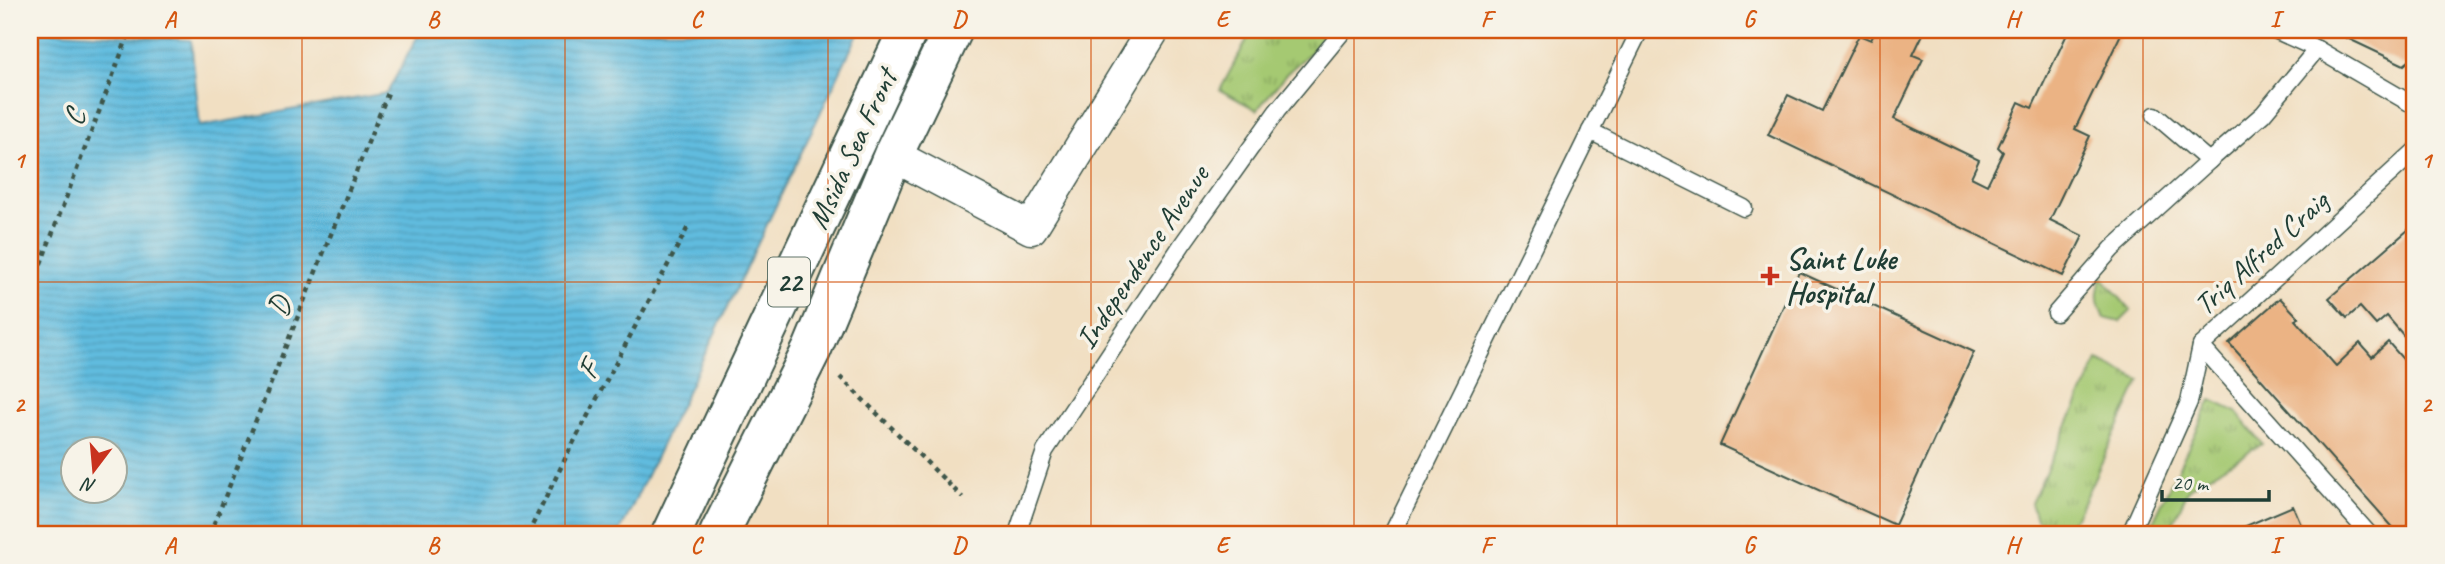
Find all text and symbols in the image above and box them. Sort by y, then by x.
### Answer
text: A [164,5,178,34]
text: B [427,5,441,34]
text: C [691,5,705,34]
text: D [952,5,968,34]
text: E [1216,5,1232,34]
text: F [1481,5,1497,34]
text: G [1743,5,1758,34]
text: H [2005,5,2023,34]
text: I [2270,5,2285,34]
street label: Msida Sea Front [799,60,907,235]
street label: C [54,101,95,130]
text: 1 [14,146,27,175]
text: 1 [2421,146,2434,175]
street label: Independence Avenue [1067,156,1219,356]
street label: Triq Alfred Craig [2186,181,2338,323]
place label: Saint Luke Hospital [1786,240,1899,312]
road number: 22 [768,258,810,306]
marker: Saint Luke Hospital [1760,266,1780,286]
street label: D [258,288,301,321]
street label: F [568,349,611,385]
text: 2 [14,390,27,419]
text: 2 [2421,390,2434,419]
north arrow [60,434,130,504]
scale bar [2162,459,2268,503]
text: 20 m [2172,470,2210,496]
text: N [78,471,99,499]
text: A [164,531,178,560]
text: B [427,531,441,560]
text: C [691,531,705,560]
text: D [952,531,968,560]
text: E [1216,531,1232,560]
text: F [1481,531,1497,560]
text: G [1743,531,1758,560]
text: H [2005,531,2023,560]
text: I [2270,531,2285,560]

